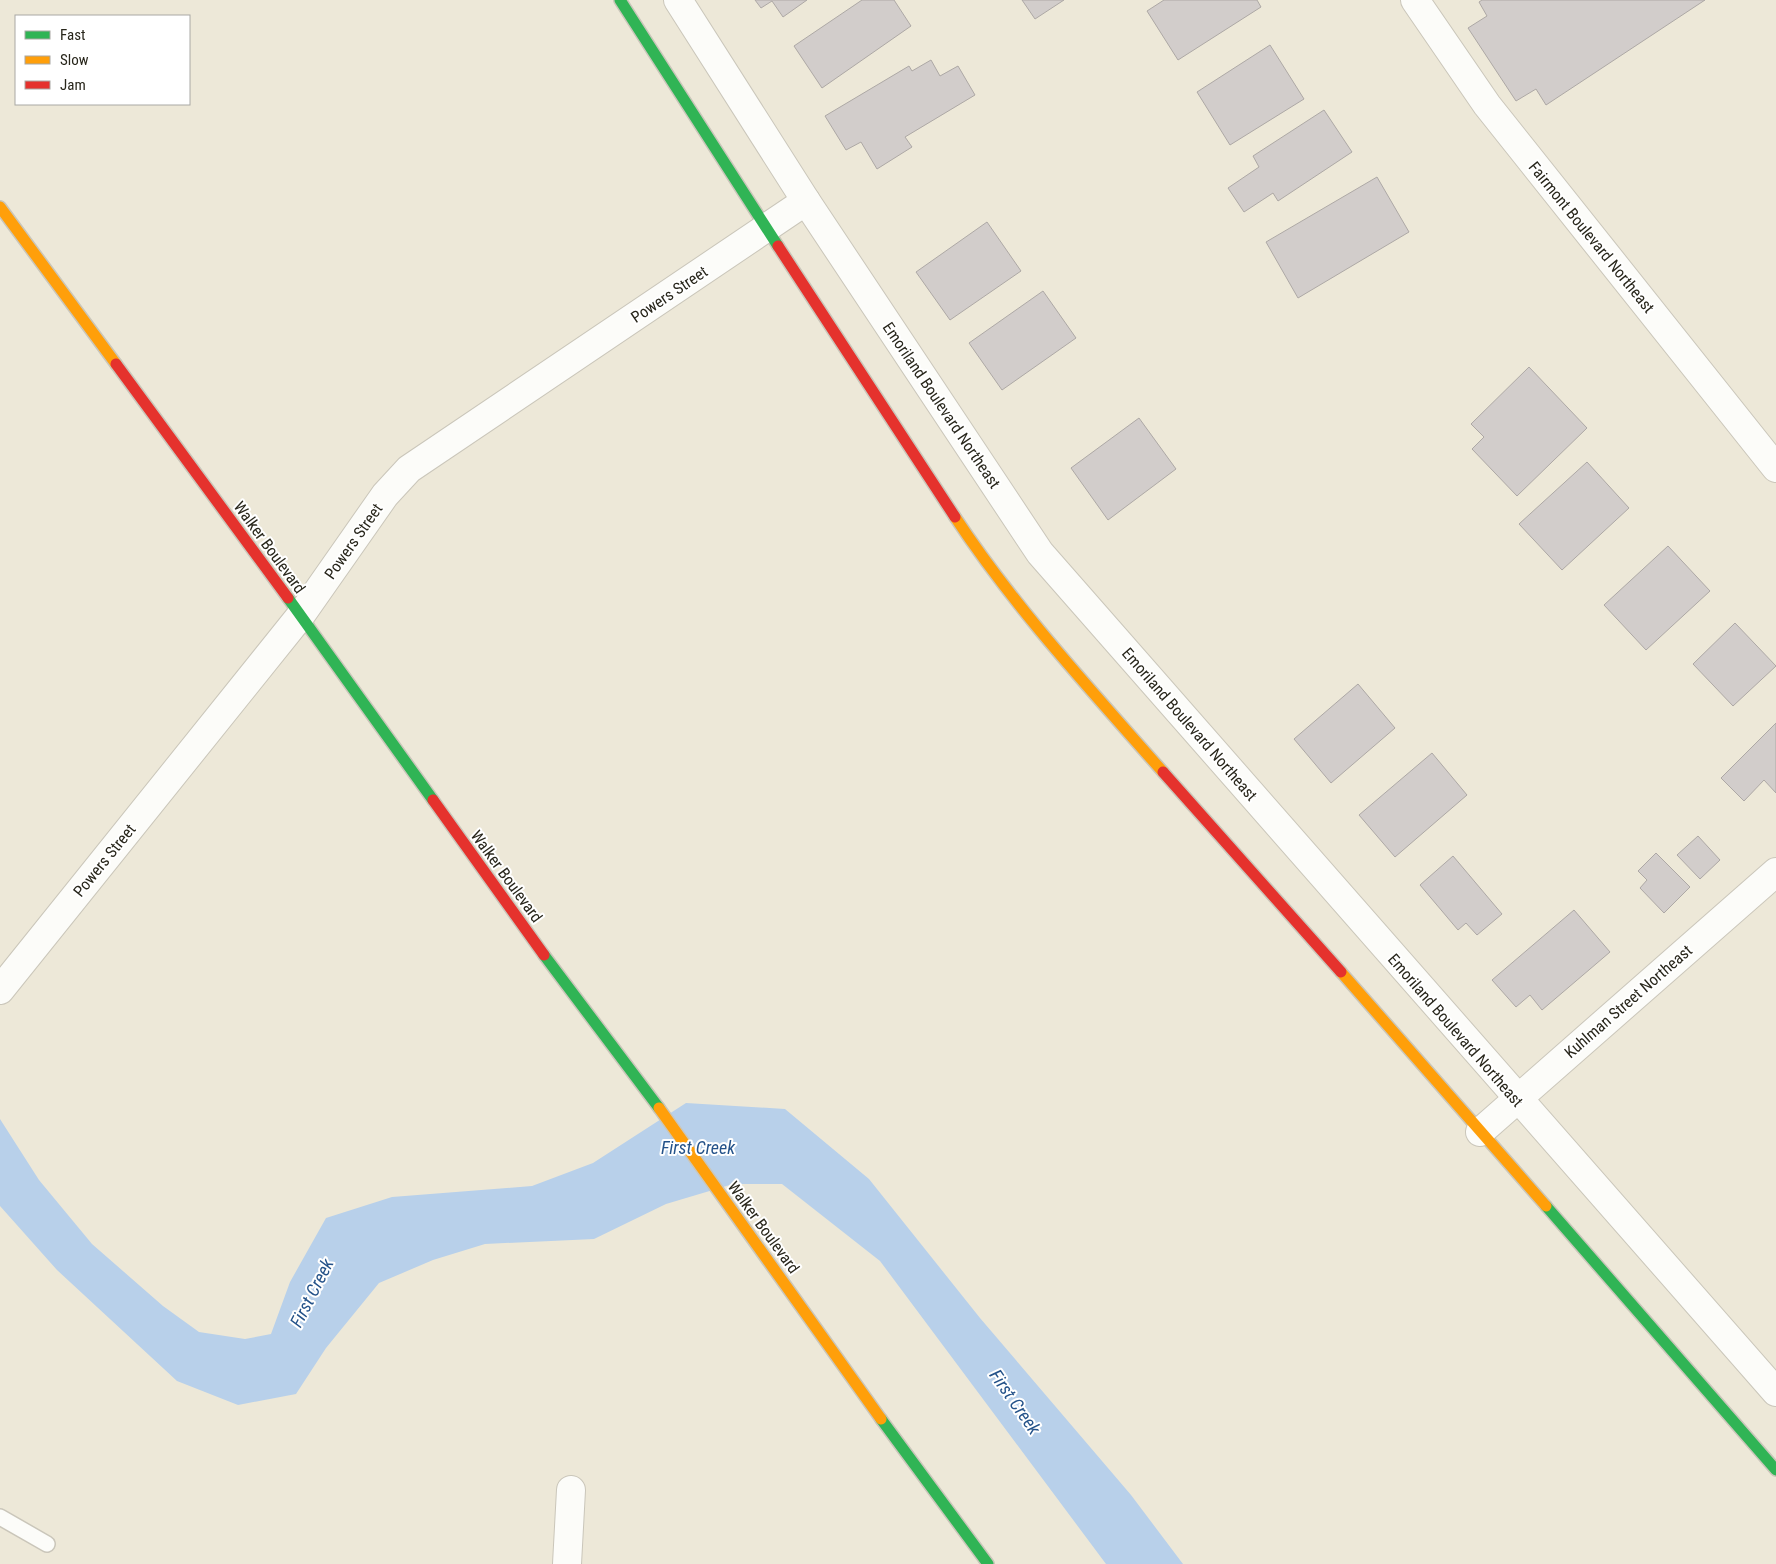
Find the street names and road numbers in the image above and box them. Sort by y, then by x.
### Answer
street label: Fairmont Boulevard Northeast [1525,158,1659,317]
street label: Powers Street [627,262,711,327]
street label: Emoriland Boulevard Northeast [879,319,1005,492]
street label: Walker Boulevard [230,498,309,597]
street label: Powers Street [320,500,387,583]
street label: Emoriland Boulevard Northeast [1118,644,1261,805]
street label: Powers Street [69,820,140,900]
street label: Walker Boulevard [467,827,546,926]
street label: Kuhlman Street Northeast [1561,941,1696,1062]
street label: Emoriland Boulevard Northeast [1384,950,1527,1111]
street label: Walker Boulevard [724,1178,803,1277]

